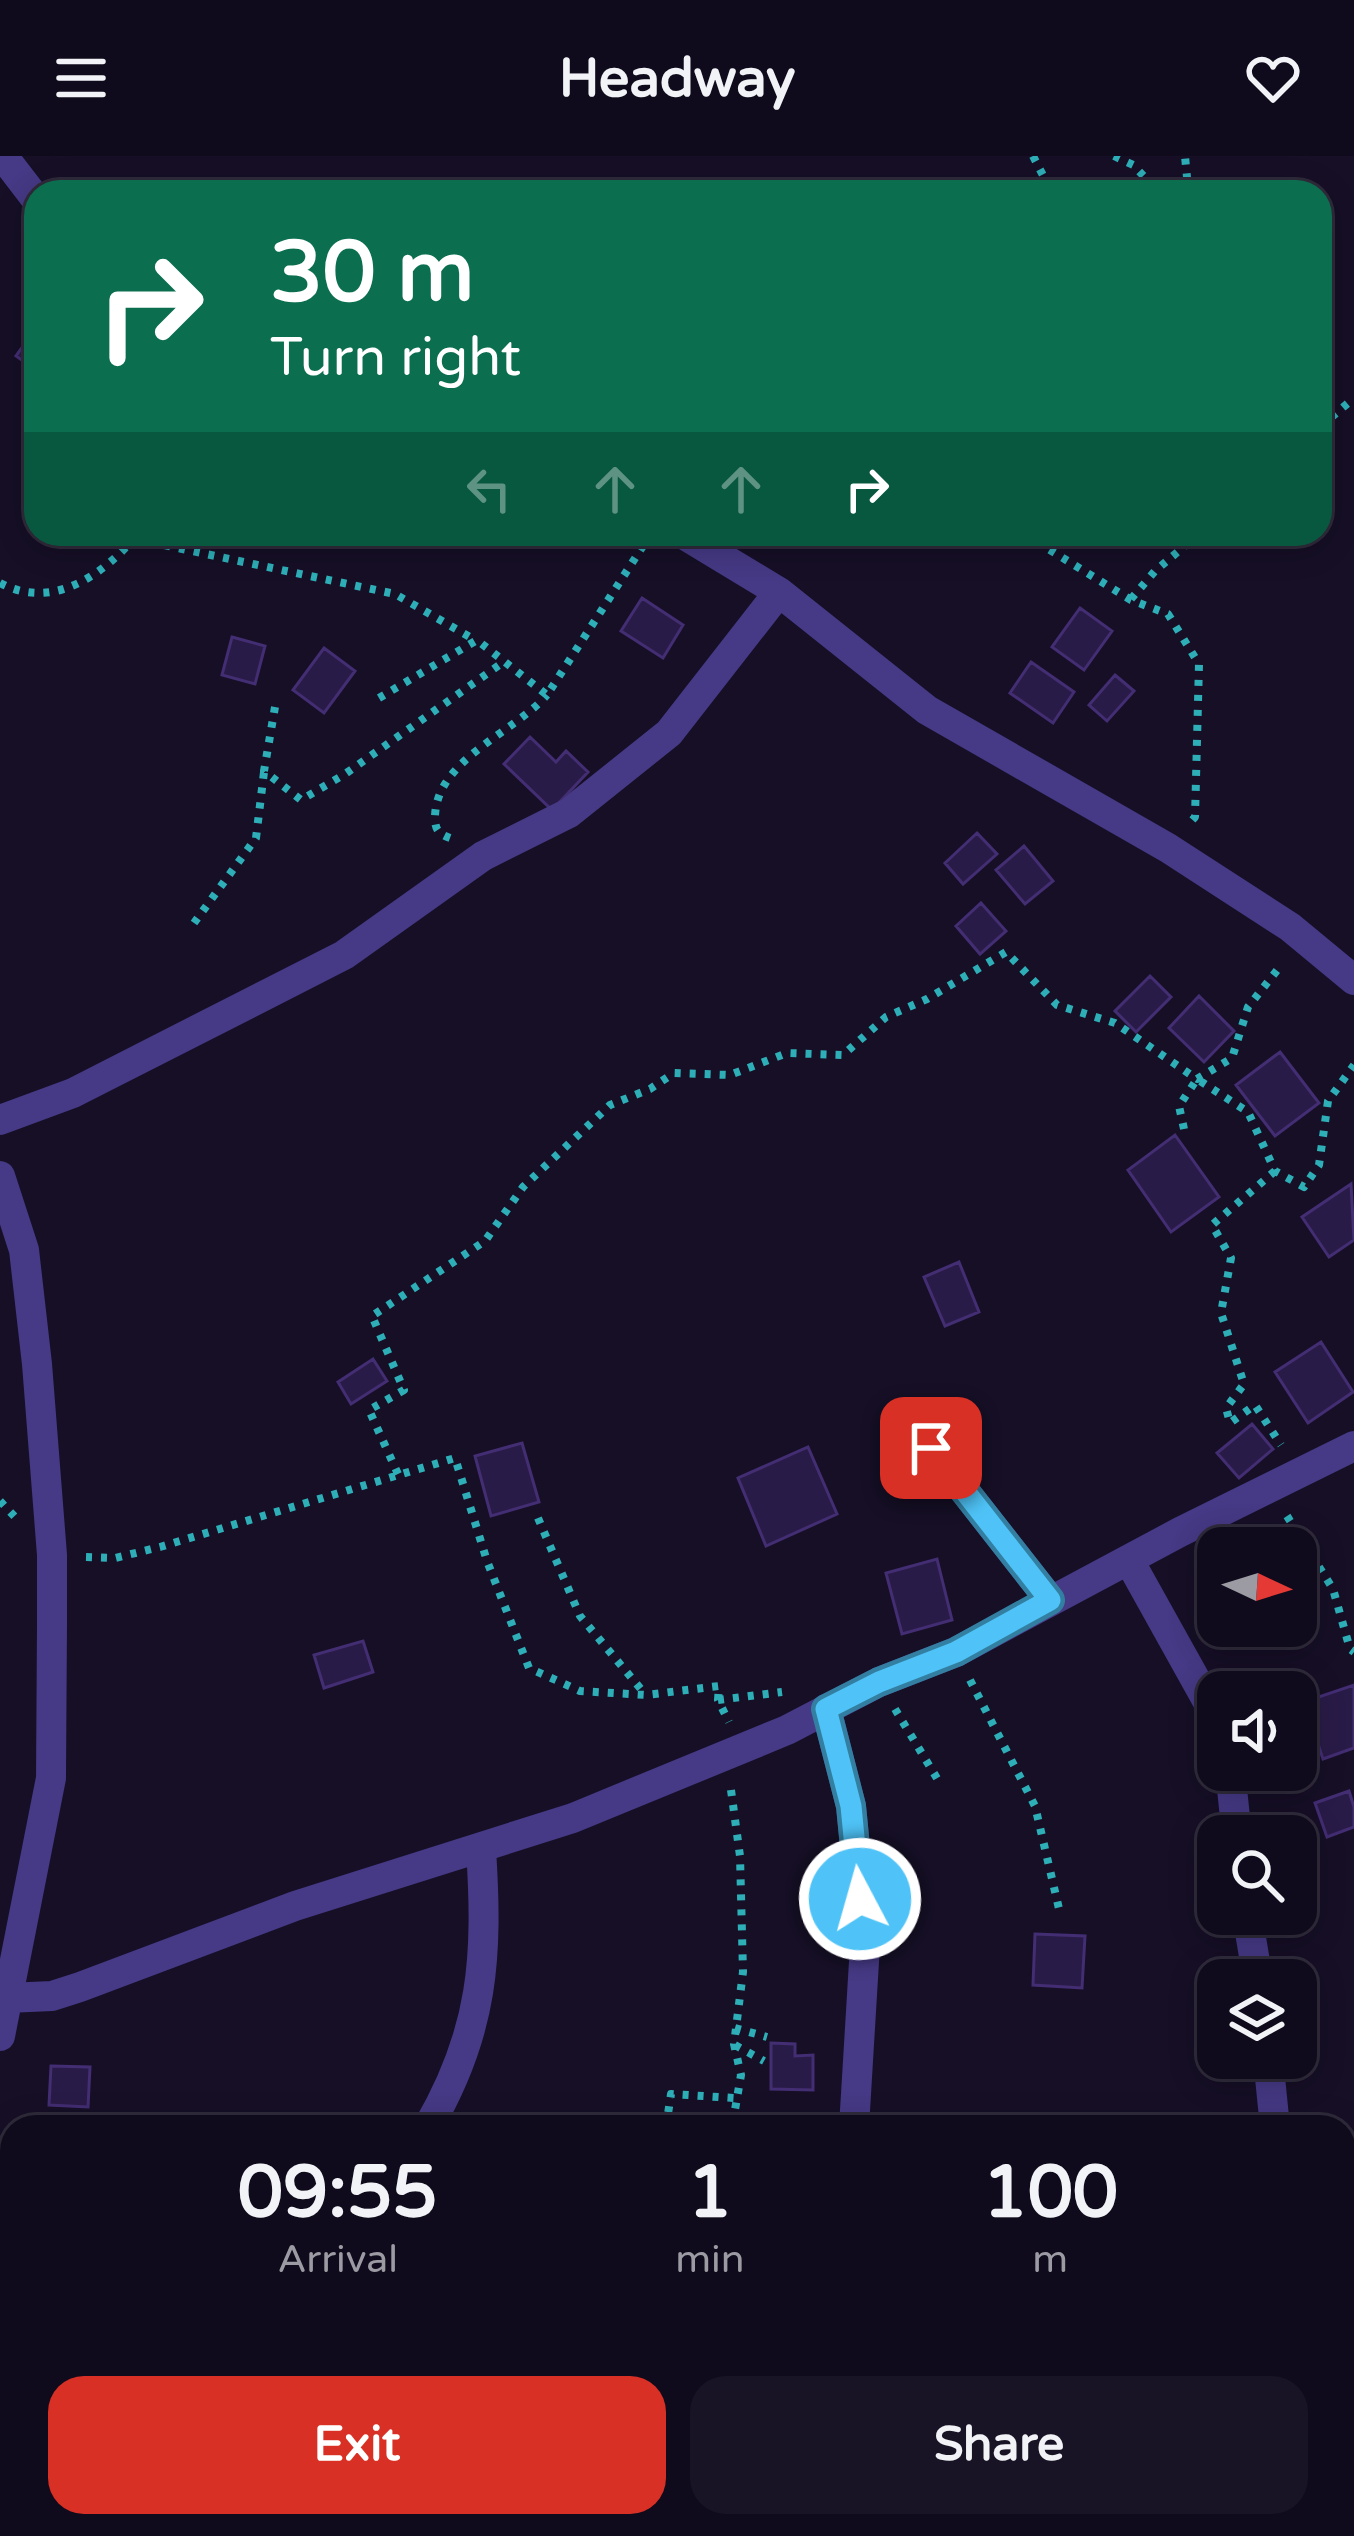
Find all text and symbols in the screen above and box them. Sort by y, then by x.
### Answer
icon: menu [48,45,114,111]
icon: heart [1240,45,1306,111]
text: Headway [559,46,795,111]
text: 30 m [270,223,474,324]
icon: right [72,228,228,384]
text: Turn right [270,325,521,390]
icon: left [456,456,522,522]
icon: ahead [582,456,648,522]
icon: ahead [708,456,774,522]
icon: right [834,456,900,522]
pin [880,1397,982,1499]
icon: arrive [898,1415,964,1481]
north arrow [1197,1527,1317,1647]
map controls [1197,1527,1317,2079]
button: sound [1197,1671,1317,1791]
button: search [1197,1815,1317,1935]
position arrow [797,1836,923,1962]
button: layers [1197,1959,1317,2079]
text: 09:55 [238,2150,437,2237]
text: 1 [687,2150,733,2237]
text: 100 [982,2150,1118,2237]
text: Arrival [277,2236,398,2283]
text: min [675,2236,745,2283]
text: m [1032,2236,1068,2283]
button: Exit [48,2376,666,2514]
button: Share [690,2376,1308,2514]

